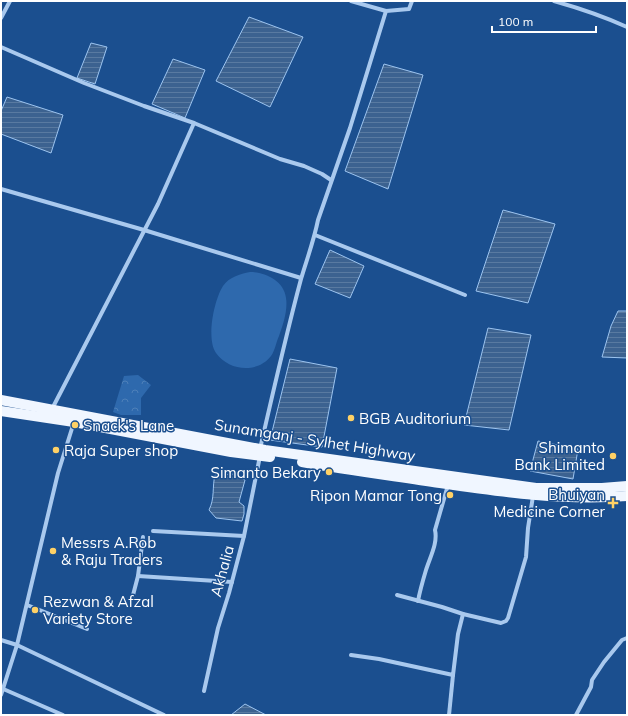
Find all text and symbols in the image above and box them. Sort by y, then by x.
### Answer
scale bar [492,8,596,34]
text: 100 m [498,14,533,29]
place label: BGB Auditorium [359,409,471,428]
marker: BGB Auditorium [346,413,356,423]
street label: Sunamganj - Sylhet Highway [213,415,417,465]
place label: Snack's Lane [83,416,174,435]
marker: Snack's Lane [70,420,80,430]
place label: Shimanto Bank Limited [515,438,605,474]
place label: Raja Super shop [64,441,178,460]
marker: Raja Super shop [51,445,61,455]
marker: Shimanto Bank Limited [608,451,618,461]
place label: Simanto Bekary [211,463,321,482]
marker: Simanto Bekary [324,467,334,477]
place label: Bhuiyan Medicine Corner [493,485,606,521]
place label: Ripon Mamar Tong [310,486,442,505]
marker: Ripon Mamar Tong [445,490,455,500]
marker: Bhuiyan Medicine Corner [608,498,618,508]
place label: Messrs A.Rob & Raju Traders [61,533,163,569]
street label: Akhalia [206,543,238,599]
marker: Messrs A.Rob & Raju Traders [48,546,58,556]
place label: Rezwan & Afzal Variety Store [43,592,154,628]
marker: Rezwan & Afzal Variety Store [30,605,40,615]

